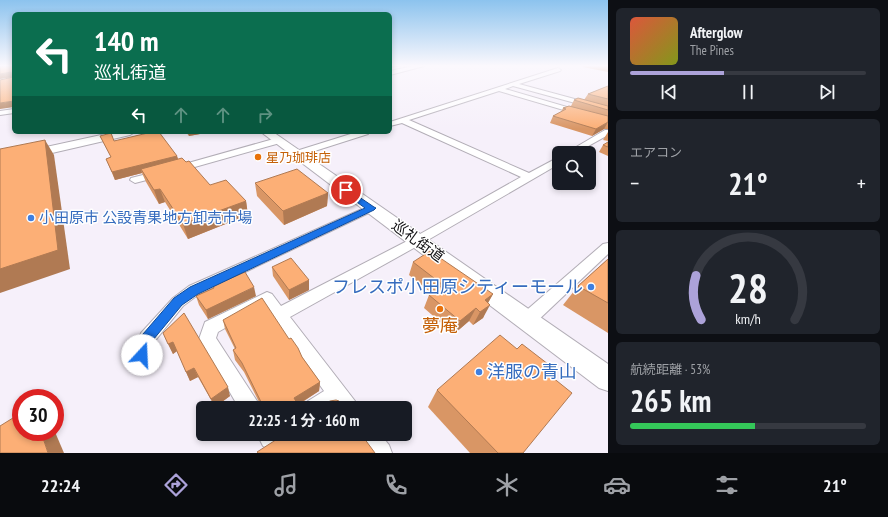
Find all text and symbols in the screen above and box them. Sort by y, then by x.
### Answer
text: 140 m [94,22,158,59]
text: Afterglow [690,23,742,42]
icon: left [28,28,80,80]
text: The Pines [690,42,734,59]
text: 巡礼街道 [94,61,166,84]
icon: previous [658,81,680,103]
icon: pause [737,81,759,103]
icon: next [816,81,838,103]
icon: left [128,104,150,126]
icon: ahead [170,104,192,126]
icon: ahead [212,104,234,126]
icon: right [254,104,276,126]
text: エアコン [630,144,682,161]
map controls [552,146,596,190]
button: search [552,146,596,190]
place label: 星乃珈琲店 [266,149,331,166]
marker: 星乃珈琲店 [253,152,263,162]
text: 21° [728,164,768,203]
text: − [630,169,639,197]
text: + [857,169,866,197]
pin [329,173,363,207]
icon: arrive [335,179,357,201]
place label: 小田原市 公設青果地方卸売市場 [39,208,252,227]
marker: 小田原市 公設青果地方卸売市場 [26,213,36,223]
street label: 巡礼街道 [388,215,448,266]
text: 28 [728,261,768,314]
place label: フレスポ小田原シティーモール [332,275,583,298]
marker: フレスポ小田原シティーモール [586,282,596,292]
marker: 夢庵 [435,304,445,314]
text: km/h [735,309,761,328]
place label: 夢庵 [422,314,458,337]
position arrow [121,334,163,376]
place label: 洋服の青山 [487,360,577,383]
text: 航続距離 · 53% [630,361,710,378]
marker: 洋服の青山 [474,367,484,377]
text: 265 km [630,381,711,420]
speed limit sign: 30 [12,389,64,441]
text: 22:25 · 1 分 · 160 m [249,411,359,430]
icon: directions [162,471,190,499]
icon: music [272,471,300,499]
icon: phone [382,471,410,499]
icon: climate [493,471,521,499]
icon: car [603,471,631,499]
icon: filters [713,471,741,499]
text: 22:24 [41,474,80,497]
text: 21° [823,474,847,497]

